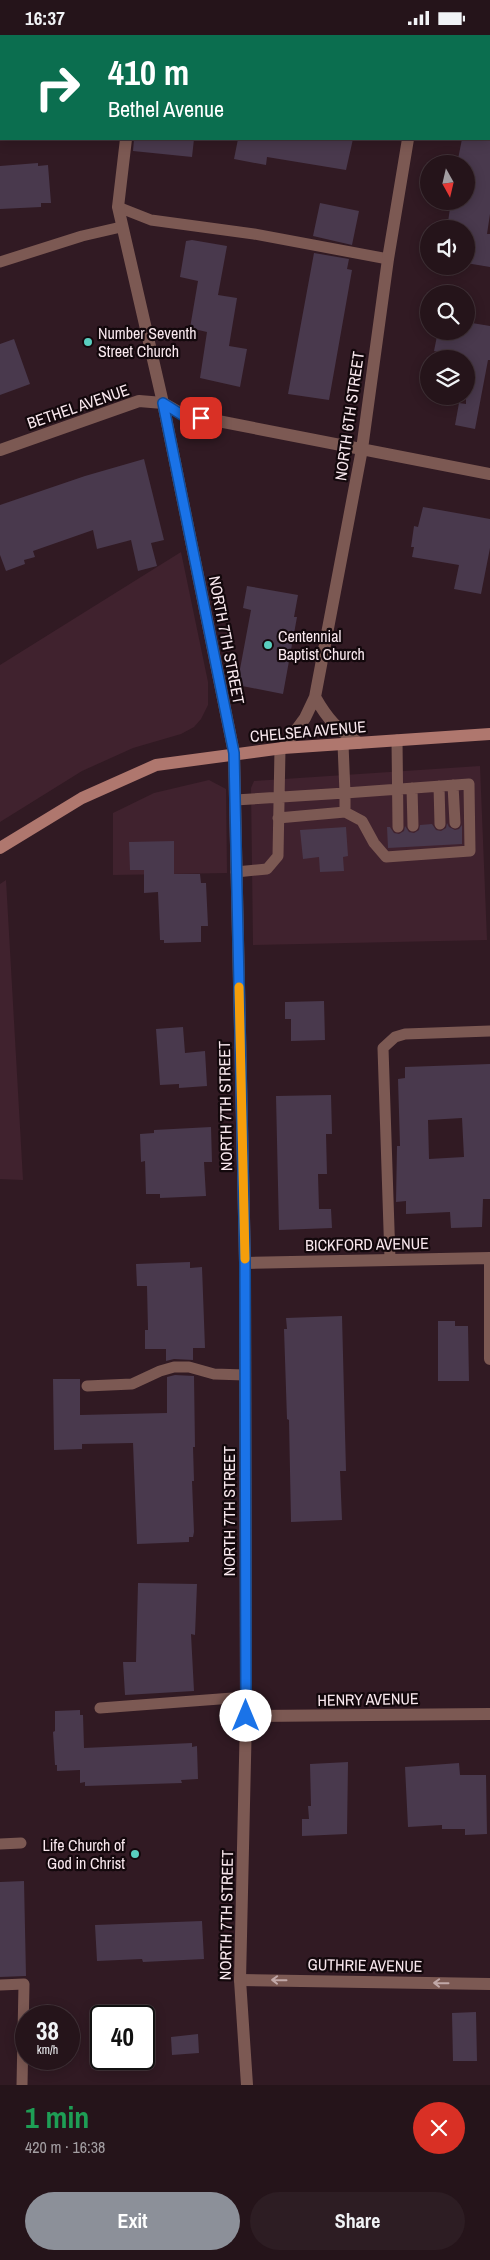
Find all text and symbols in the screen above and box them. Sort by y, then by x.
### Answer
text: 16:37 [25,5,65,31]
text: 410 m [108,49,189,96]
icon: right [25,55,90,120]
text: Bethel Avenue [108,94,224,124]
north arrow [420,155,475,210]
map controls [420,155,475,405]
button: sound [420,220,475,275]
button: search [420,285,475,340]
place label: Number Seventh Street Church [98,322,196,362]
marker: Number Seventh Street Church [82,336,94,348]
street label: NORTH 6TH STREET [329,350,369,482]
button: layers [420,350,475,405]
street label: BETHEL AVENUE [24,378,132,434]
pin [180,397,222,439]
icon: arrive [187,404,215,432]
street label: NORTH 7TH STREET [204,574,250,706]
place label: Centennial Baptist Church [278,625,365,665]
marker: Centennial Baptist Church [262,639,274,651]
street label: CHELSEA AVENUE [249,715,367,747]
street label: NORTH 7TH STREET [213,1041,237,1171]
street label: BICKFORD AVENUE [305,1232,429,1256]
street label: NORTH 7TH STREET [218,1446,240,1576]
street label: HENRY AVENUE [317,1687,419,1711]
position arrow [219,1689,271,1741]
place label: Life Church of God in Christ [43,1834,125,1874]
marker: Life Church of God in Christ [129,1848,141,1860]
street label: NORTH 7TH STREET [214,1850,238,1980]
street label: GUTHRIE AVENUE [307,1953,423,1977]
one-way arrow [271,1975,288,1985]
one-way arrow [434,1978,450,1988]
speed limit sign: 40 [90,2005,155,2070]
text: 38 [36,2014,59,2048]
text: km/h [37,2042,58,2058]
text: 1 min [25,2097,89,2137]
button: close [413,2102,465,2154]
text: 420 m · 16:38 [25,2136,105,2158]
button: Exit [25,2192,240,2250]
button: Share [250,2192,465,2250]

